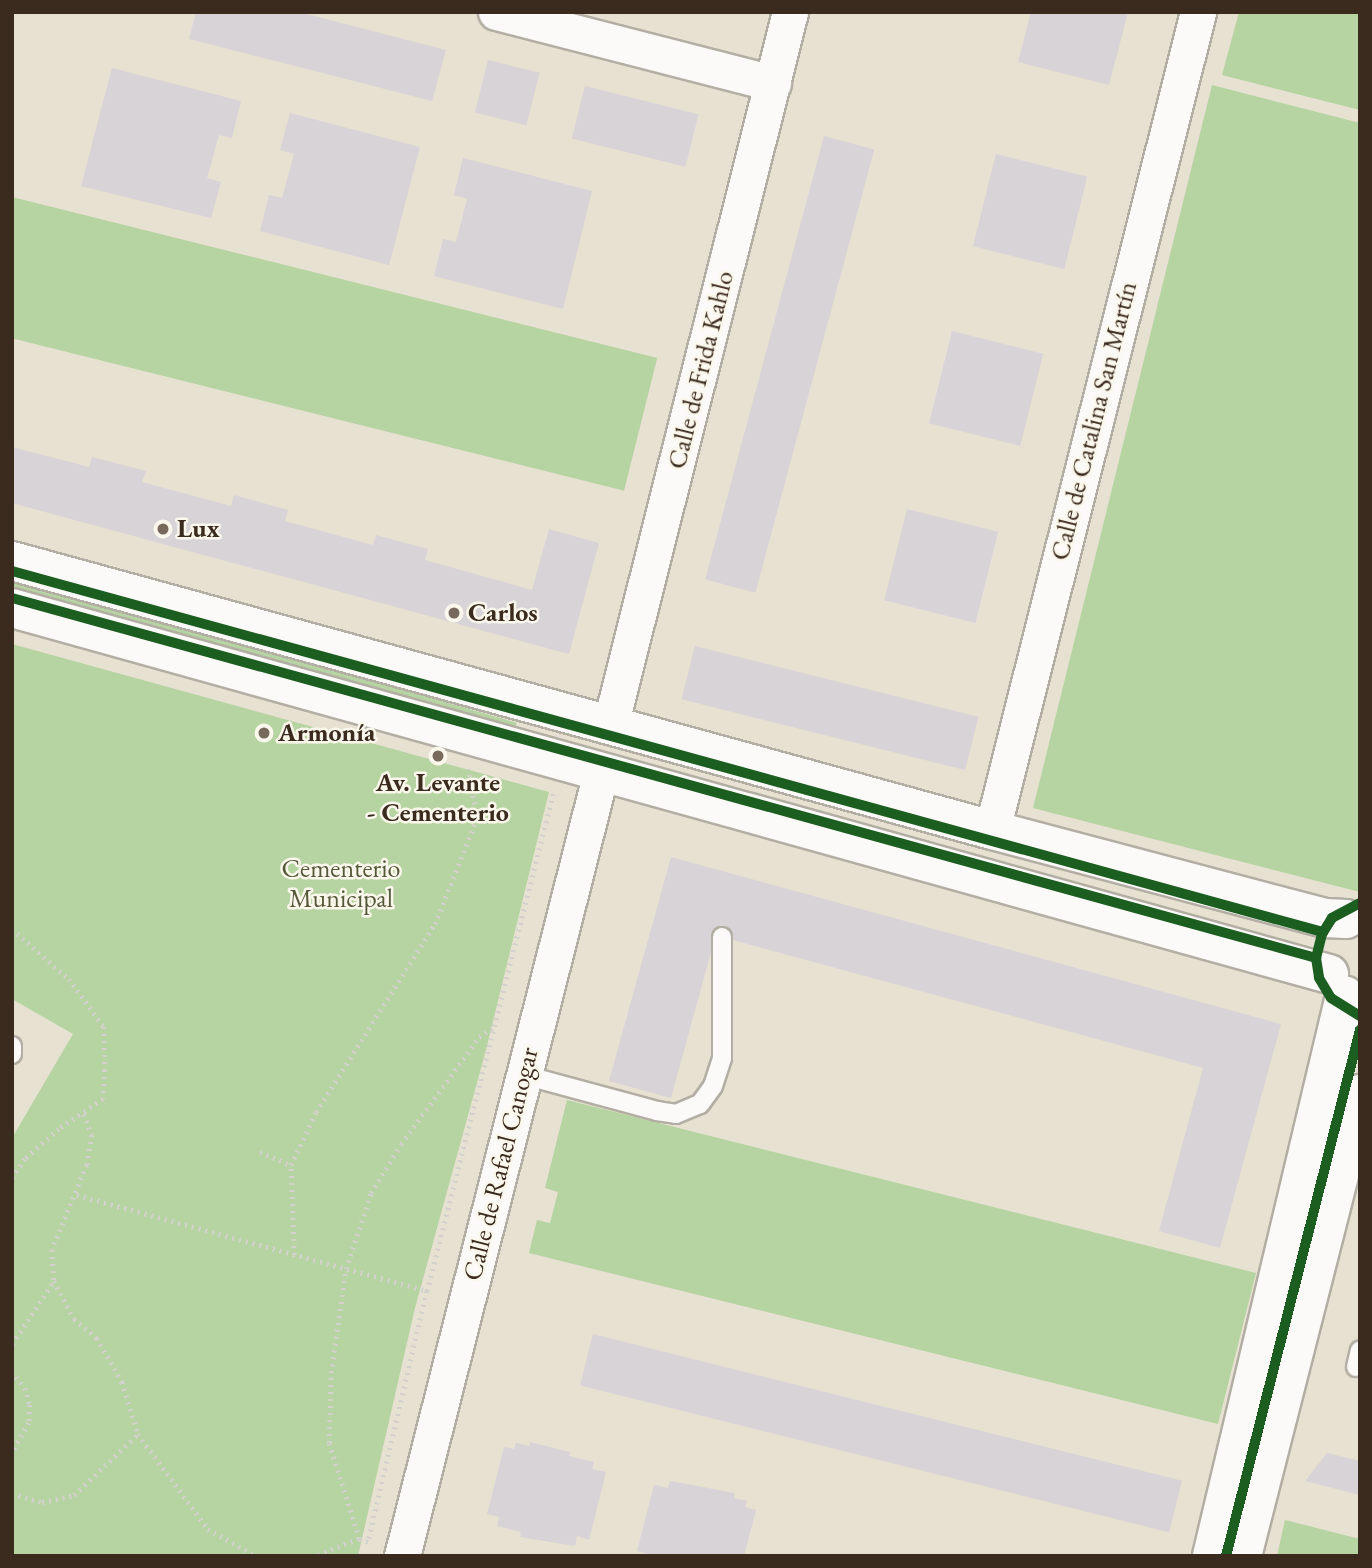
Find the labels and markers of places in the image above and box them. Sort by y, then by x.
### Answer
place label: Lux [177,513,220,545]
marker: Lux [155,521,171,537]
place label: Carlos [468,597,538,629]
marker: Carlos [446,605,462,621]
place label: Armonía [278,717,375,749]
marker: Armonía [256,725,272,741]
marker: Av. Levante - Cementerio [430,748,446,764]
place label: Av. Levante - Cementerio [367,767,509,828]

